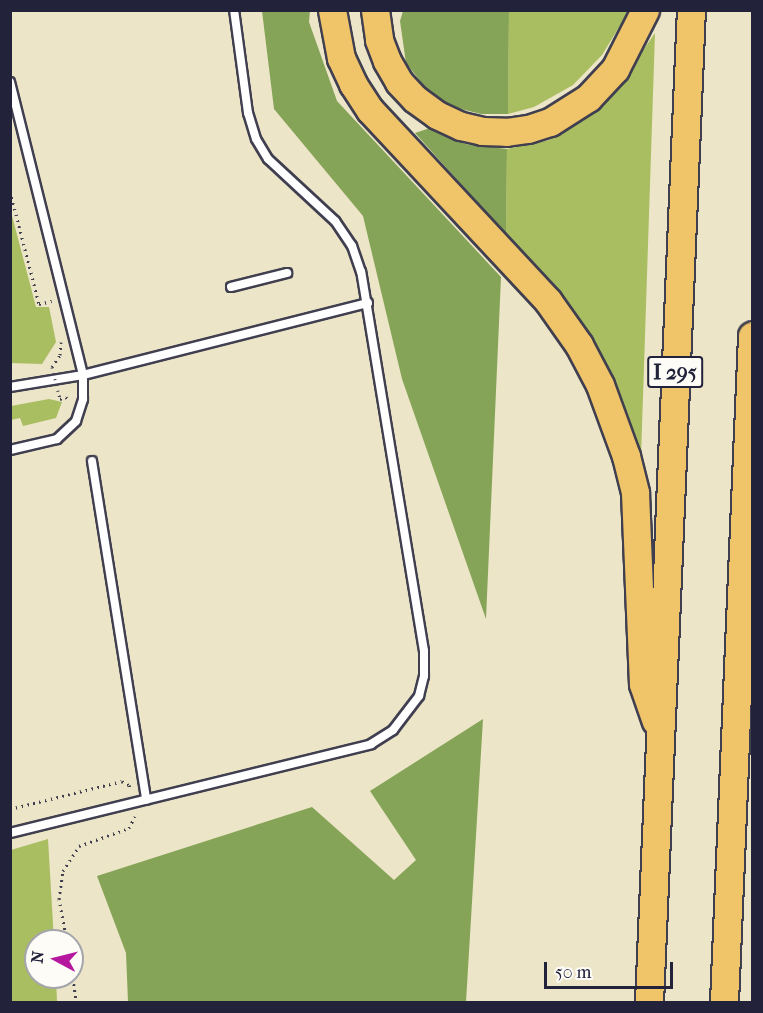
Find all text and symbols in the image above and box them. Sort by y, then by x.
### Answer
road number: I 295 [646,354,704,390]
north arrow [24,929,84,989]
text: N [27,950,48,964]
scale bar [547,950,676,988]
text: 50 m [555,962,591,983]

